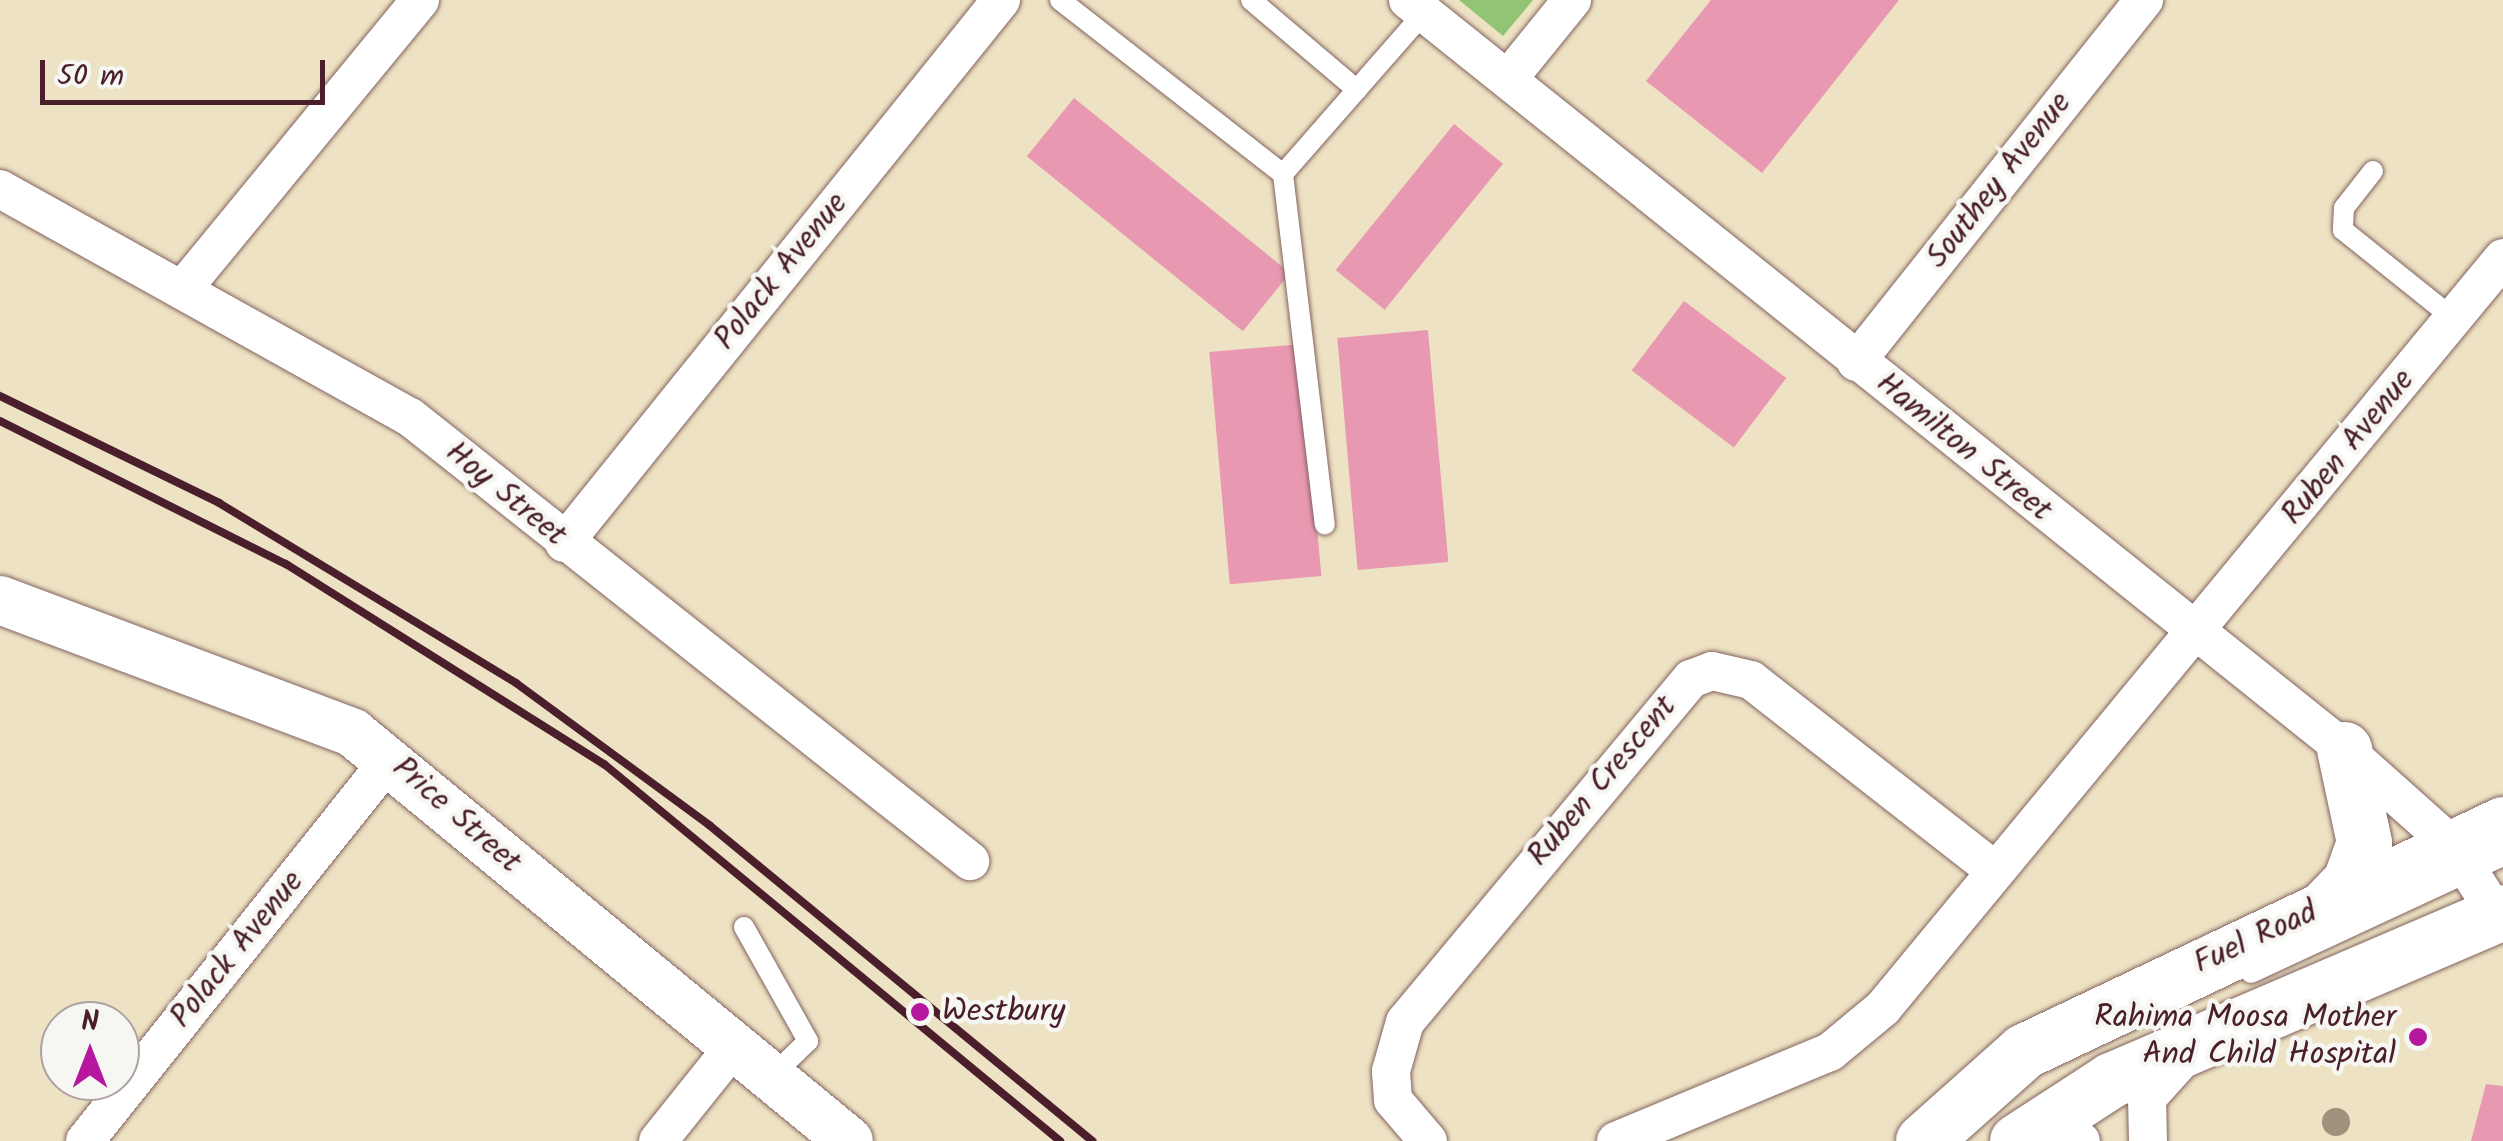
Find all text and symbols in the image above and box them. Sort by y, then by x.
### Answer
scale bar [45,40,330,102]
text: 50 m [57,53,124,101]
street label: Southey Avenue [1919,85,2081,277]
street label: Polack Avenue [707,186,857,358]
street label: Ruben Avenue [2274,362,2424,534]
street label: Hamilton Street [1867,365,2059,531]
street label: Hoy Street [437,434,573,556]
street label: Ruben Crescent [1520,689,1686,875]
street label: Price Street [384,750,528,882]
street label: Polack Avenue [163,864,313,1036]
street label: Fuel Road [2188,894,2324,984]
place label: Westbury [942,993,1065,1031]
marker: Westbury [907,999,933,1025]
text: N [81,1000,99,1045]
place label: Rahima Moosa Mother And Child Hospital [2094,1000,2396,1075]
north arrow [40,1001,140,1101]
marker: Rahima Moosa Mother And Child Hospital [2405,1024,2431,1050]

